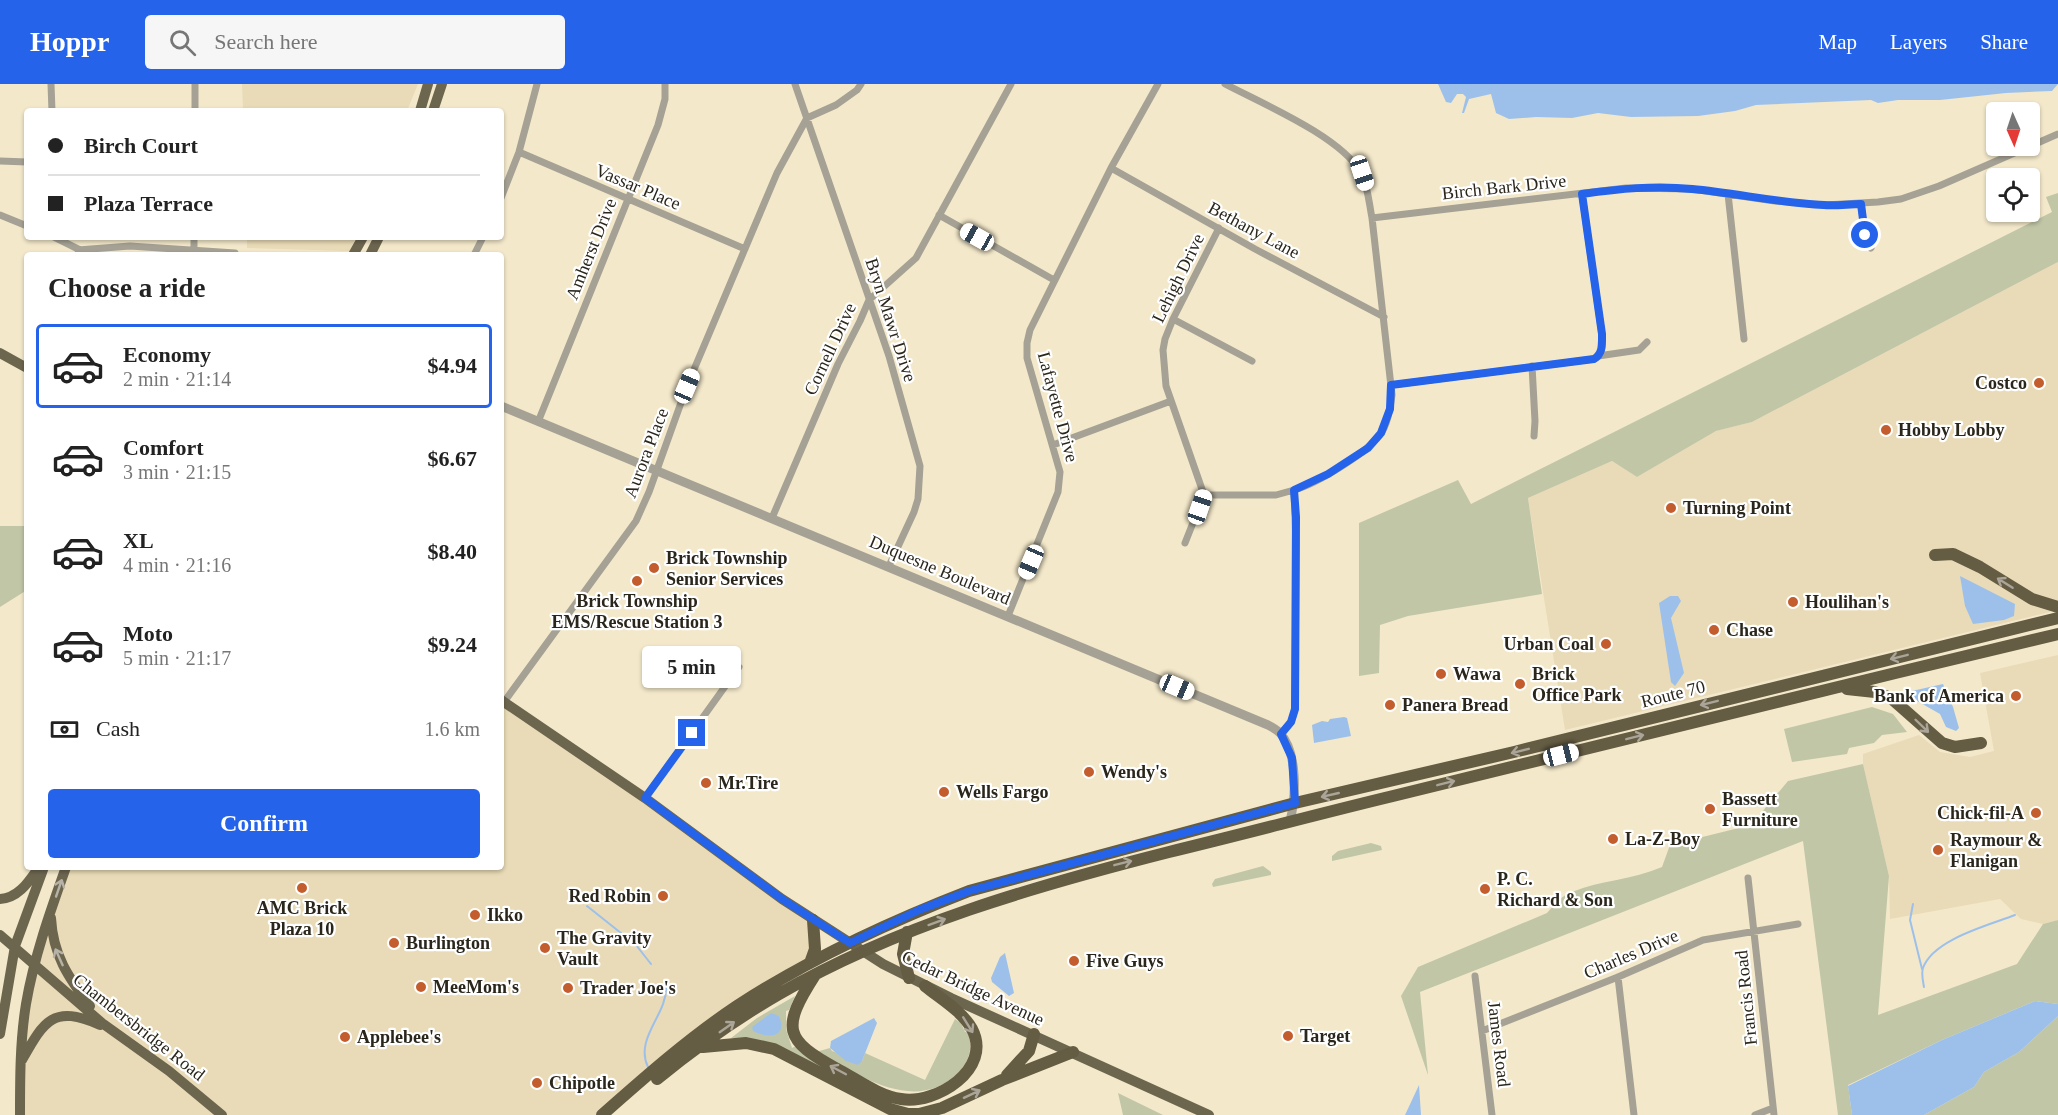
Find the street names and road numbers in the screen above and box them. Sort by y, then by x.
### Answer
street label: Vassar Place [592,160,684,214]
street label: Birch Bark Drive [1441,171,1567,203]
street label: Amherst Drive [562,195,620,303]
street label: Bethany Lane [1205,198,1303,262]
street label: Lehigh Drive [1148,230,1208,326]
street label: Bryn Mawr Drive [862,256,920,384]
street label: Cornell Drive [800,300,860,398]
street label: Lafayette Drive [1034,350,1082,464]
street label: Aurora Place [620,405,672,501]
street label: Duquesne Boulevard [866,531,1014,609]
street label: Route 70 [1639,676,1707,712]
street label: Charles Drive [1581,925,1681,983]
street label: Cedar Bridge Avenue [899,946,1047,1030]
street label: Francis Road [1731,949,1761,1047]
street label: Chambersbridge Road [69,969,209,1085]
street label: James Road [1484,1000,1514,1088]

